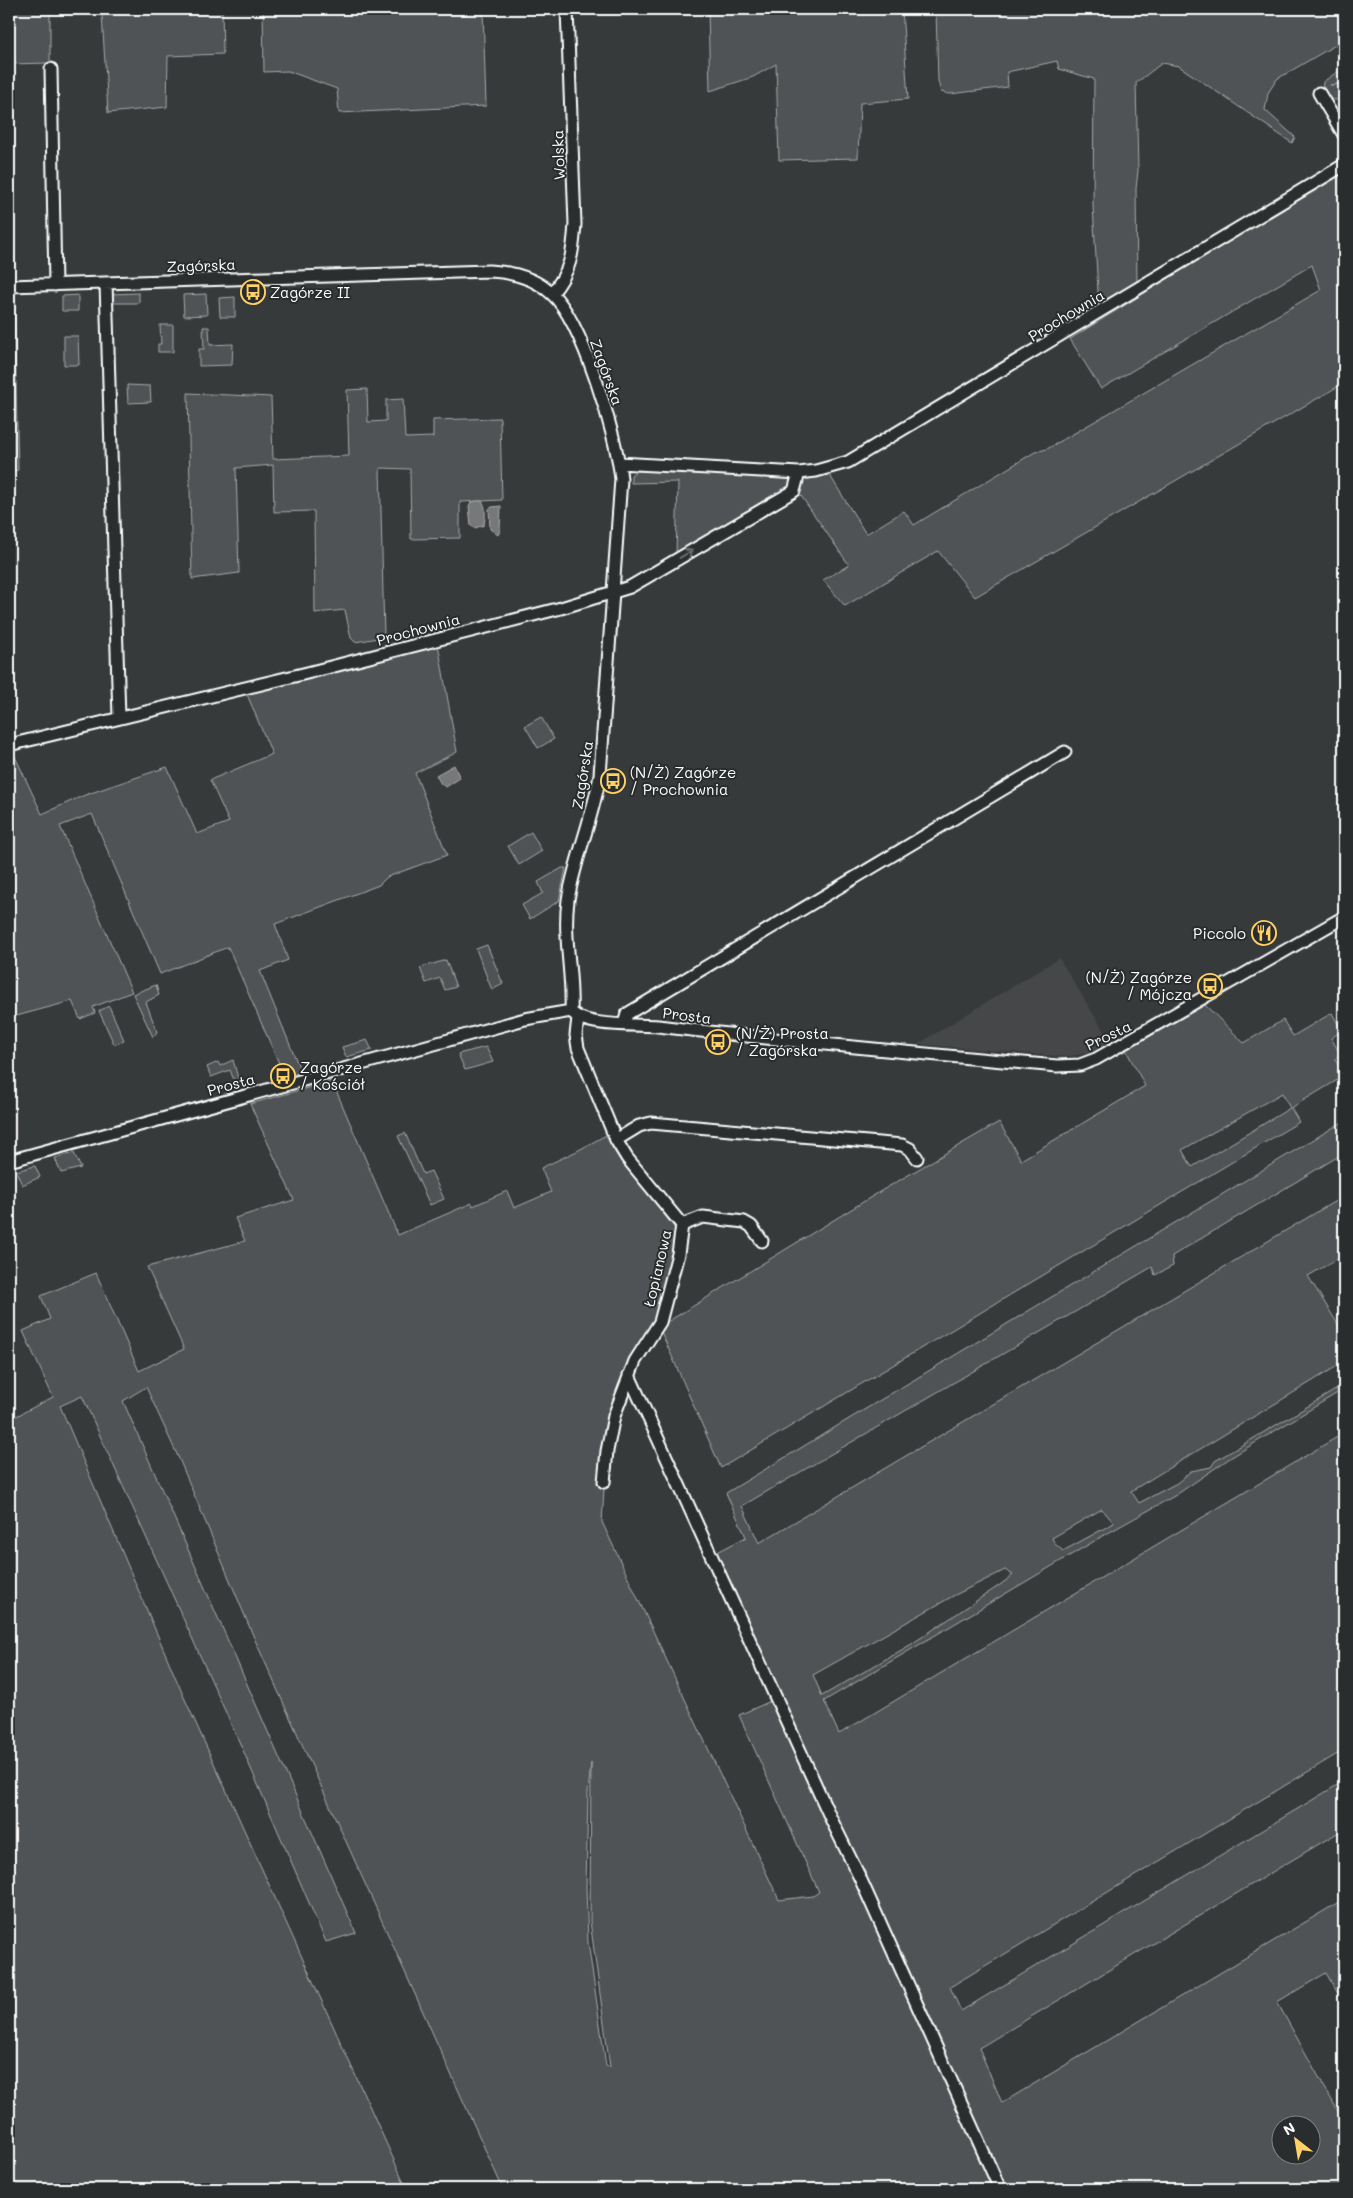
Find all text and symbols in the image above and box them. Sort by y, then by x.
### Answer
street label: Wolska [547,129,569,181]
street label: Zagórska [166,254,236,276]
bus stop icon: Zagórze II [240,279,266,305]
place label: Zagórze II [270,282,351,302]
street label: Prochownia [1024,284,1108,346]
street label: Zagórska [586,336,628,408]
one-way arrow [679,548,693,558]
street label: Prochownia [374,608,462,650]
street label: Zagórska [567,739,597,811]
place label: (N/Ż) Zagórze / Prochownia [630,762,736,799]
bus stop icon: (N/Ż) Zagórze / Prochownia [600,768,626,794]
restaurant icon: Piccolo [1251,920,1277,946]
place label: Piccolo [1193,923,1246,943]
place label: (N/Ż) Zagórze / Mójcza [1086,967,1192,1004]
bus stop icon: (N/Ż) Zagórze / Mójcza [1197,973,1223,999]
street label: Prosta [662,1002,712,1028]
street label: Prosta [1082,1015,1134,1055]
place label: (N/Ż) Prosta / Zagórska [736,1023,829,1060]
bus stop icon: (N/Ż) Prosta / Zagórska [705,1029,731,1055]
place label: Zagórze / Kościół [300,1057,365,1094]
bus stop icon: Zagórze / Kościół [270,1063,296,1089]
street label: Prosta [205,1068,257,1100]
street label: Łopianowa [638,1228,676,1308]
north arrow [1270,2116,1320,2166]
text: N [1280,2118,1299,2139]

